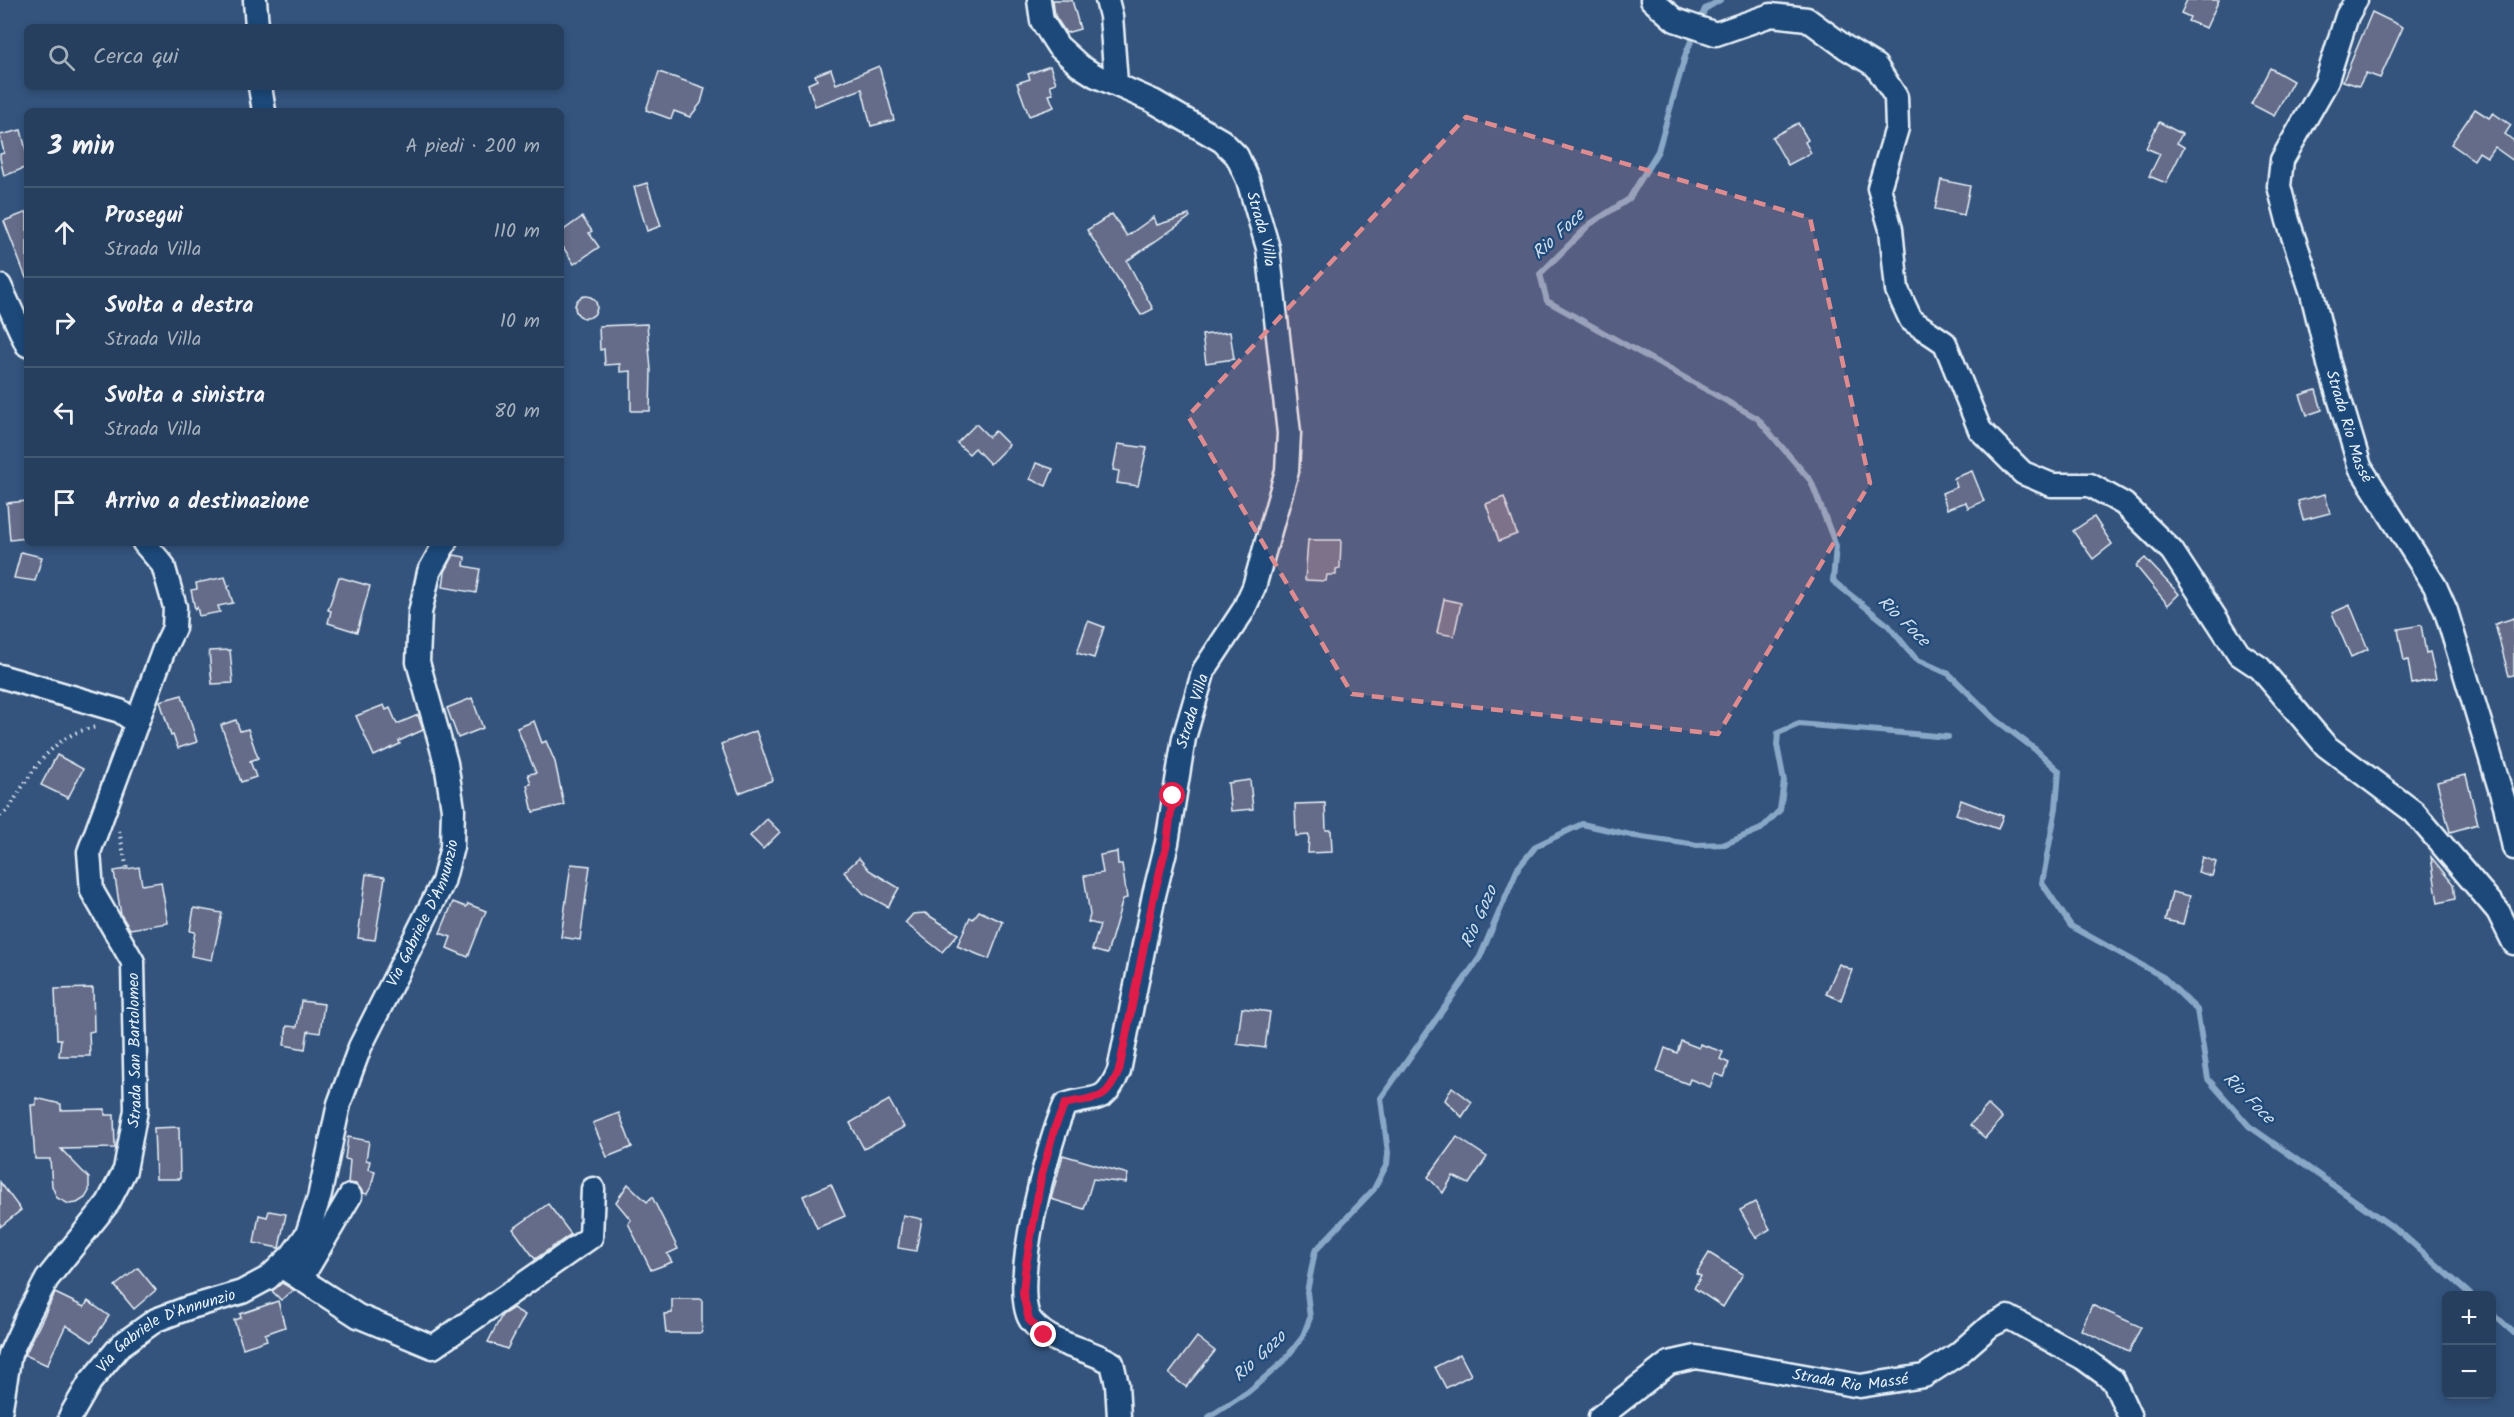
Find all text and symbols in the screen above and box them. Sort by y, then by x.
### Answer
search box [24,24,564,90]
text: Cerca qui [93,40,179,75]
icon: search [45,41,78,74]
text: 3 min [48,126,115,168]
text: A piedi · 200 m [405,131,540,163]
street label: Strada Villa [1239,188,1283,268]
text: Prosegui [105,199,183,234]
water label: Rio Foce [1526,201,1594,267]
icon: ahead [48,216,81,249]
text: 110 m [494,216,540,248]
text: Strada Villa [105,234,201,266]
text: Svolta a destra [105,289,254,324]
icon: right [48,306,81,339]
text: 10 m [500,306,540,338]
text: Strada Villa [105,324,201,356]
street label: Strada Rio Massé [2319,367,2380,488]
text: Svolta a sinistra [105,379,265,414]
icon: left [48,396,81,429]
text: 80 m [494,396,540,428]
text: Strada Villa [105,414,201,446]
text: Arrivo a destinazione [105,485,309,520]
icon: arrive [48,486,81,519]
water label: Rio Foce [1870,589,1937,656]
street label: Strada Villa [1170,670,1216,752]
route start [1159,782,1185,808]
street label: Via Gabriele D'Annunzio [380,839,465,991]
water label: Rio Gozo [1453,880,1507,953]
street label: Strada San Bartolomeo [121,972,149,1130]
water label: Rio Foce [2215,1066,2282,1133]
street label: Via Gabriele D'Annunzio [90,1282,239,1379]
map controls [2442,1291,2496,1399]
button: + [2442,1291,2496,1345]
route end [1030,1321,1056,1347]
water label: Rio Gozo [1226,1323,1295,1390]
button: − [2442,1345,2496,1399]
street label: Strada Rio Massé [1790,1362,1911,1399]

